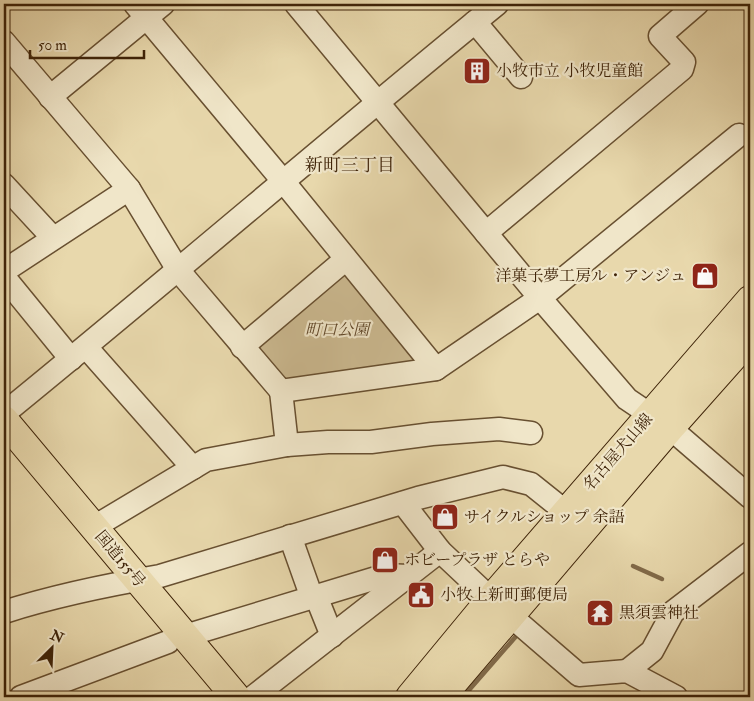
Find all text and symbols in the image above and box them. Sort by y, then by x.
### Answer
scale bar [30,28,144,60]
text: 50 m [38,36,67,55]
building icon: 小牧市立 小牧児童館 [462,56,492,86]
place label: 小牧市立 小牧児童館 [496,61,643,81]
district label: 新町三丁目 [305,154,395,177]
shop icon: 洋菓子夢工房ル・アンジュ [690,261,720,291]
place label: 洋菓子夢工房ル・アンジュ [495,266,686,286]
park label: 町口公園 [305,320,372,340]
street label: 名古屋犬山線 [579,409,657,495]
shop icon: サイクルショップ 余語 [430,502,460,532]
place label: サイクルショップ 余語 [464,507,625,527]
street label: 国道155号 [91,527,149,591]
shop icon: ホビープラザ とらや [370,545,400,575]
place label: ホビープラザ とらや [404,550,550,570]
public building icon: 小牧上新町郵便局 [406,580,436,610]
place label: 小牧上新町郵便局 [440,585,568,605]
temple icon: 黒須雲神社 [585,598,615,628]
place label: 黒須雲神社 [619,603,699,623]
north arrow [28,624,78,674]
text: N [47,626,67,647]

